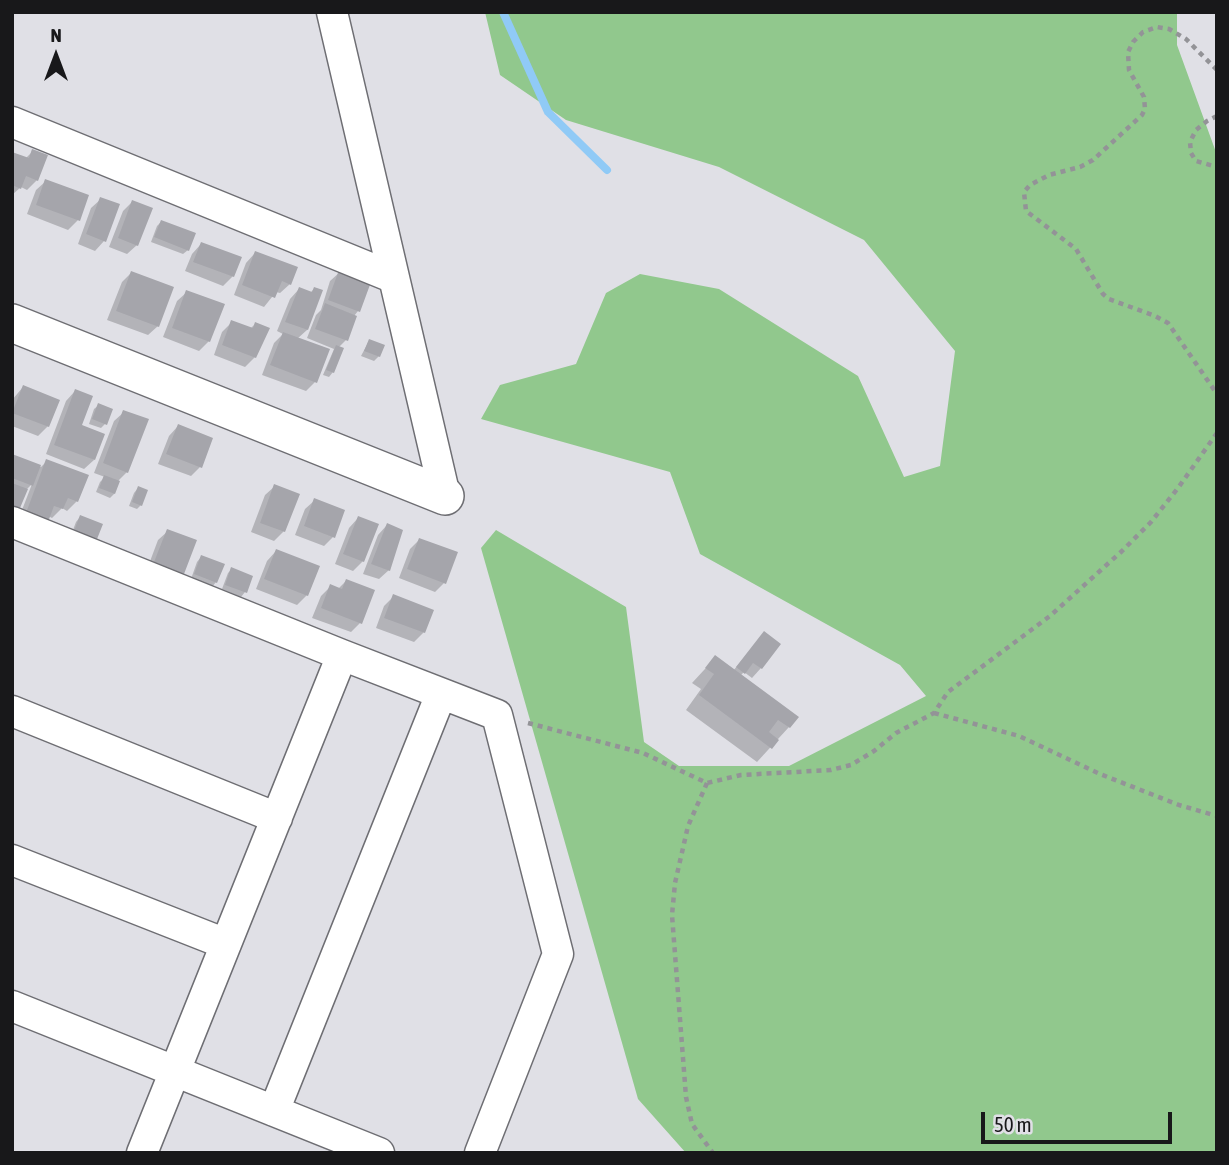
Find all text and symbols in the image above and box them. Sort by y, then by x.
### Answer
north arrow [21,21,91,91]
text: N [50,24,62,46]
scale bar [984,1098,1175,1142]
text: 50 m [994,1112,1032,1136]

